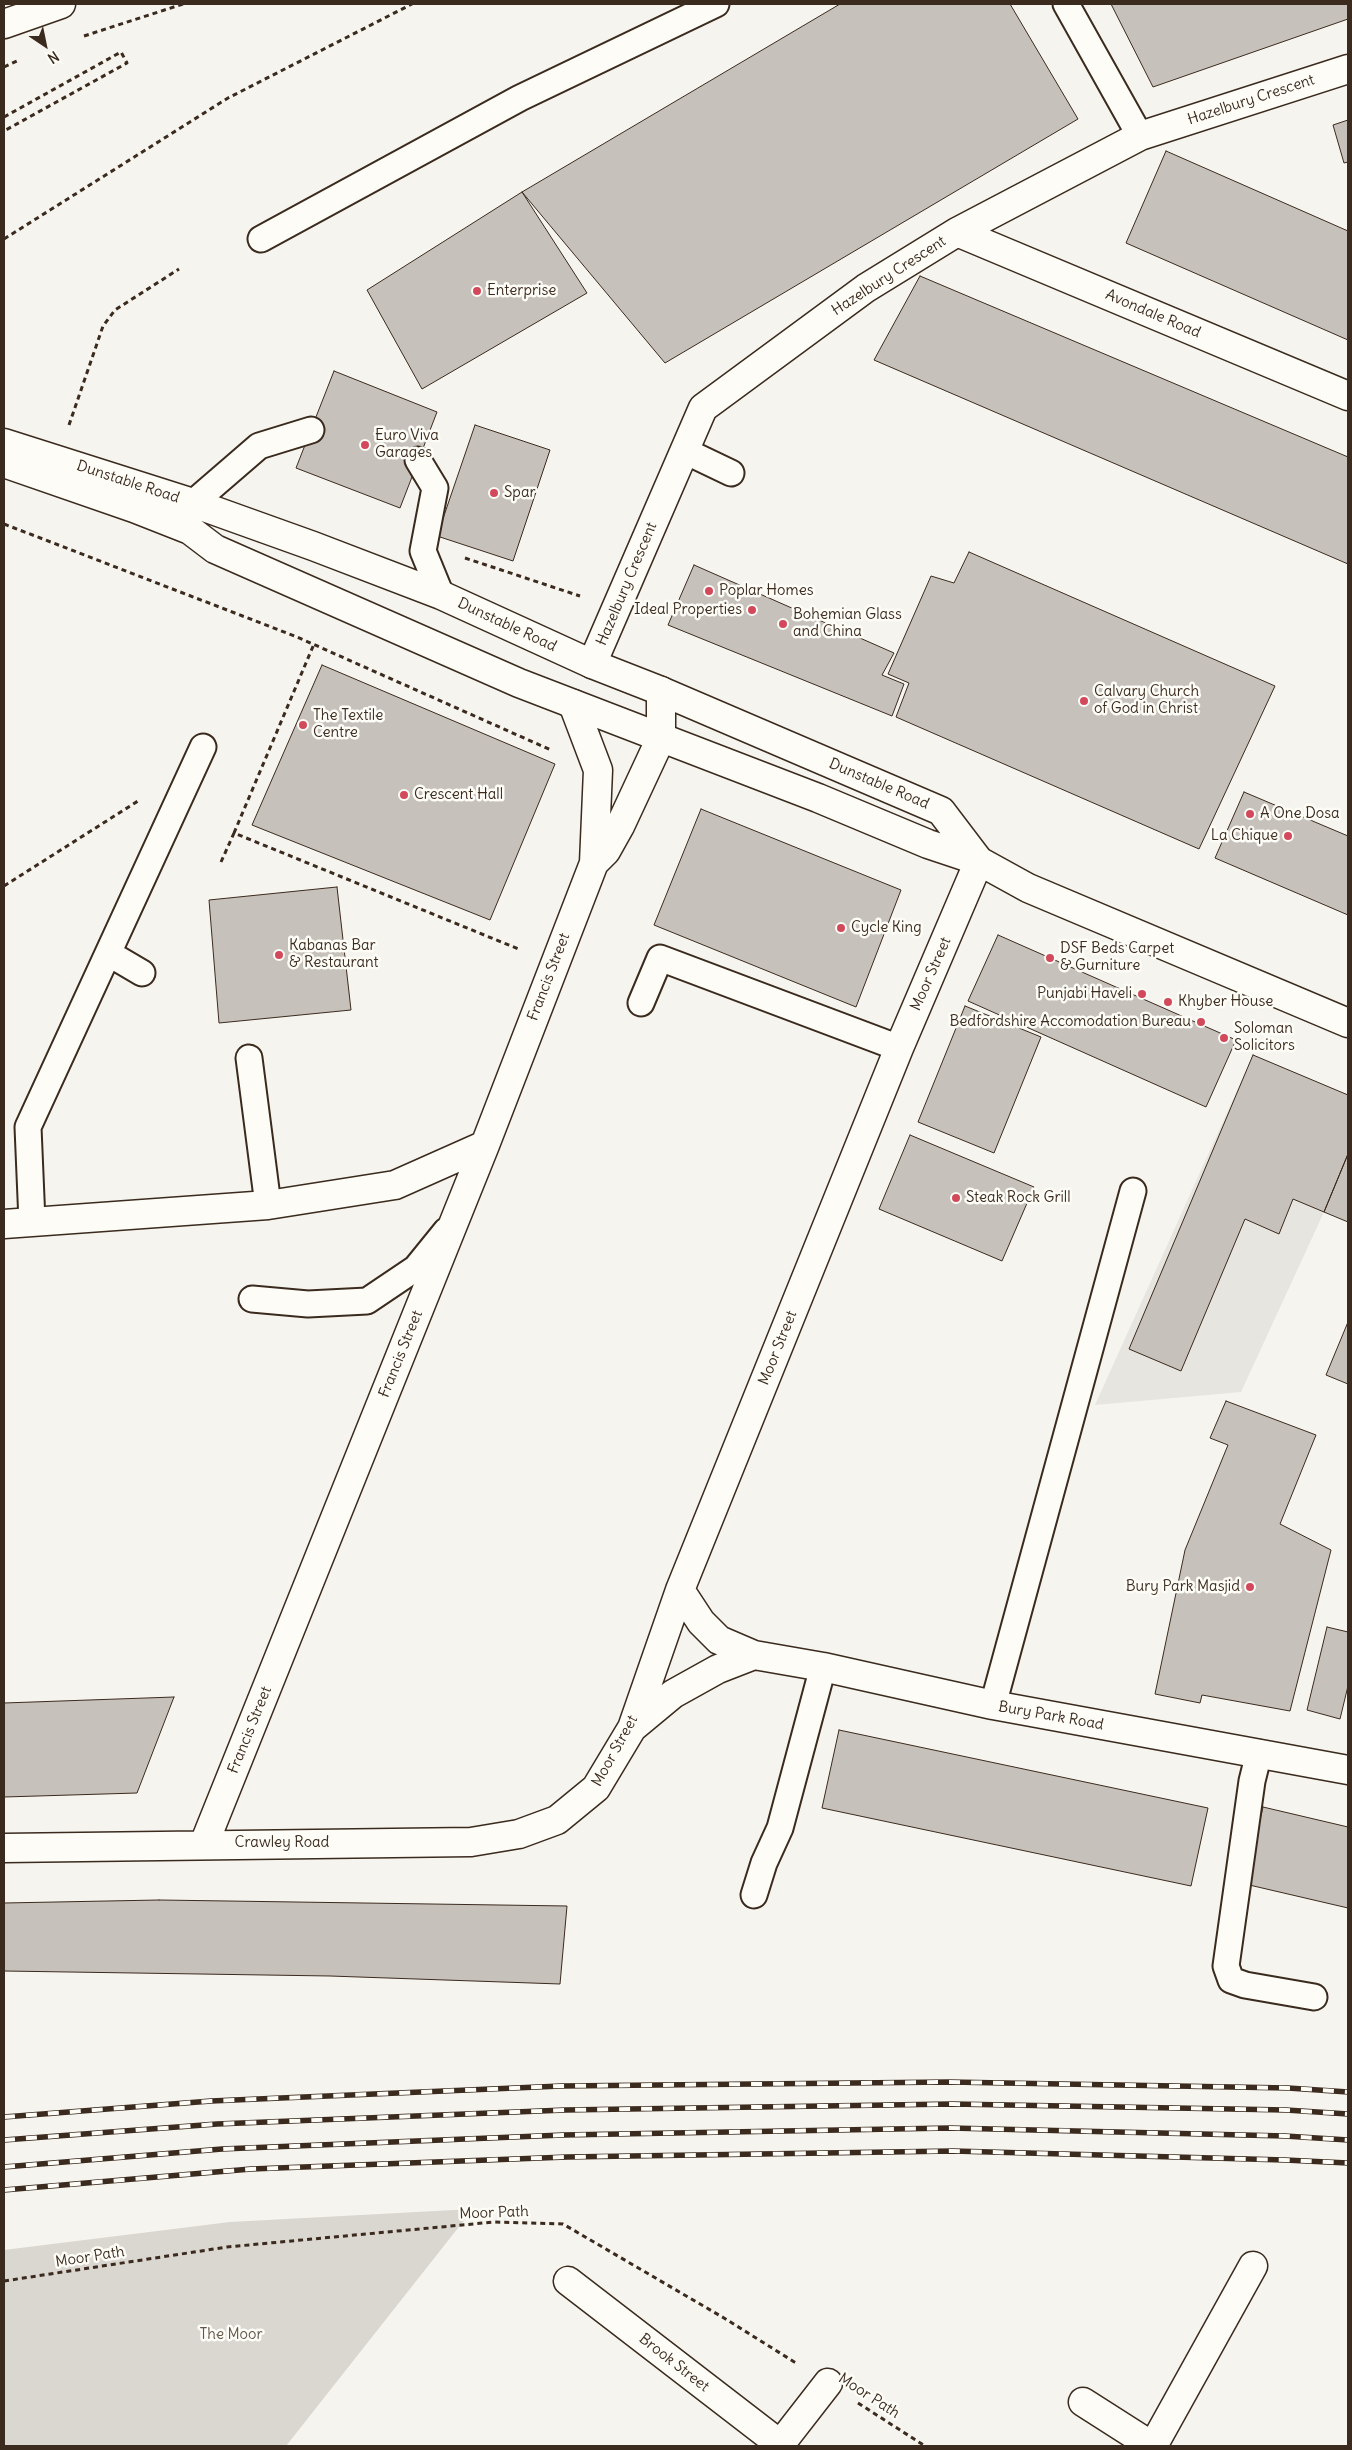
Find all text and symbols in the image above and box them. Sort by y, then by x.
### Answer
north arrow [20,20,70,70]
text: N [44,47,62,68]
street label: Hazelbury Crescent [1185,71,1317,129]
street label: Hazelbury Crescent [829,232,949,320]
place label: Enterprise [487,282,556,300]
marker: Enterprise [471,285,483,297]
street label: Avondale Road [1103,286,1203,342]
place label: Euro Viva Garages [375,427,439,462]
marker: Euro Viva Garages [359,439,371,451]
street label: Dunstable Road [74,457,182,507]
place label: Spar [504,484,536,502]
marker: Spar [488,487,500,499]
street label: Hazelbury Crescent [593,520,661,648]
place label: Poplar Homes [719,582,814,600]
marker: Poplar Homes [703,585,715,597]
street label: Dunstable Road [455,594,559,656]
place label: Ideal Properties [634,601,742,619]
marker: Ideal Properties [746,604,758,616]
place label: Bohemian Glass and China [793,606,902,641]
marker: Bohemian Glass and China [777,618,789,630]
place label: Calvary Church of God in Christ [1094,683,1199,718]
marker: Calvary Church of God in Christ [1078,695,1090,707]
place label: The Textile Centre [313,707,383,742]
marker: The Textile Centre [297,719,309,731]
street label: Dunstable Road [826,755,932,813]
place label: Crescent Hall [414,786,503,804]
marker: Crescent Hall [398,789,410,801]
place label: A One Dosa [1260,805,1340,823]
marker: A One Dosa [1244,808,1256,820]
place label: La Chique [1211,827,1278,845]
marker: La Chique [1282,830,1294,842]
place label: Cycle King [851,919,921,937]
marker: Cycle King [835,922,847,934]
street label: Francis Street [524,931,574,1023]
street label: Moor Street [907,934,955,1014]
place label: Kabanas Bar & Restaurant [289,937,379,972]
place label: DSF Beds Carpet & Gurniture [1060,940,1174,975]
marker: Kabanas Bar & Restaurant [273,949,285,961]
marker: DSF Beds Carpet & Gurniture [1044,952,1056,964]
place label: Punjabi Haveli [1037,985,1132,1003]
marker: Punjabi Haveli [1136,988,1148,1000]
place label: Khyber House [1178,993,1273,1011]
marker: Khyber House [1162,996,1174,1008]
place label: Bedfordshire Accomodation Bureau [949,1013,1191,1031]
marker: Bedfordshire Accomodation Bureau [1195,1016,1207,1028]
place label: Soloman Solicitors [1234,1020,1295,1055]
marker: Soloman Solicitors [1218,1032,1230,1044]
place label: Steak Rock Grill [966,1189,1071,1207]
marker: Steak Rock Grill [950,1192,962,1204]
street label: Francis Street [375,1308,427,1400]
street label: Moor Street [755,1308,801,1388]
place label: Bury Park Masjid [1126,1578,1240,1596]
marker: Bury Park Masjid [1244,1581,1256,1593]
street label: Francis Street [224,1684,276,1776]
street label: Bury Park Road [997,1698,1105,1734]
street label: Moor Street [588,1712,642,1790]
street label: Crawley Road [235,1834,329,1852]
street label: Moor Path [459,2203,529,2223]
street label: Moor Path [54,2243,126,2271]
park label: The Moor [199,2326,263,2344]
street label: Brook Street [635,2330,713,2396]
street label: Moor Path [835,2370,903,2422]

